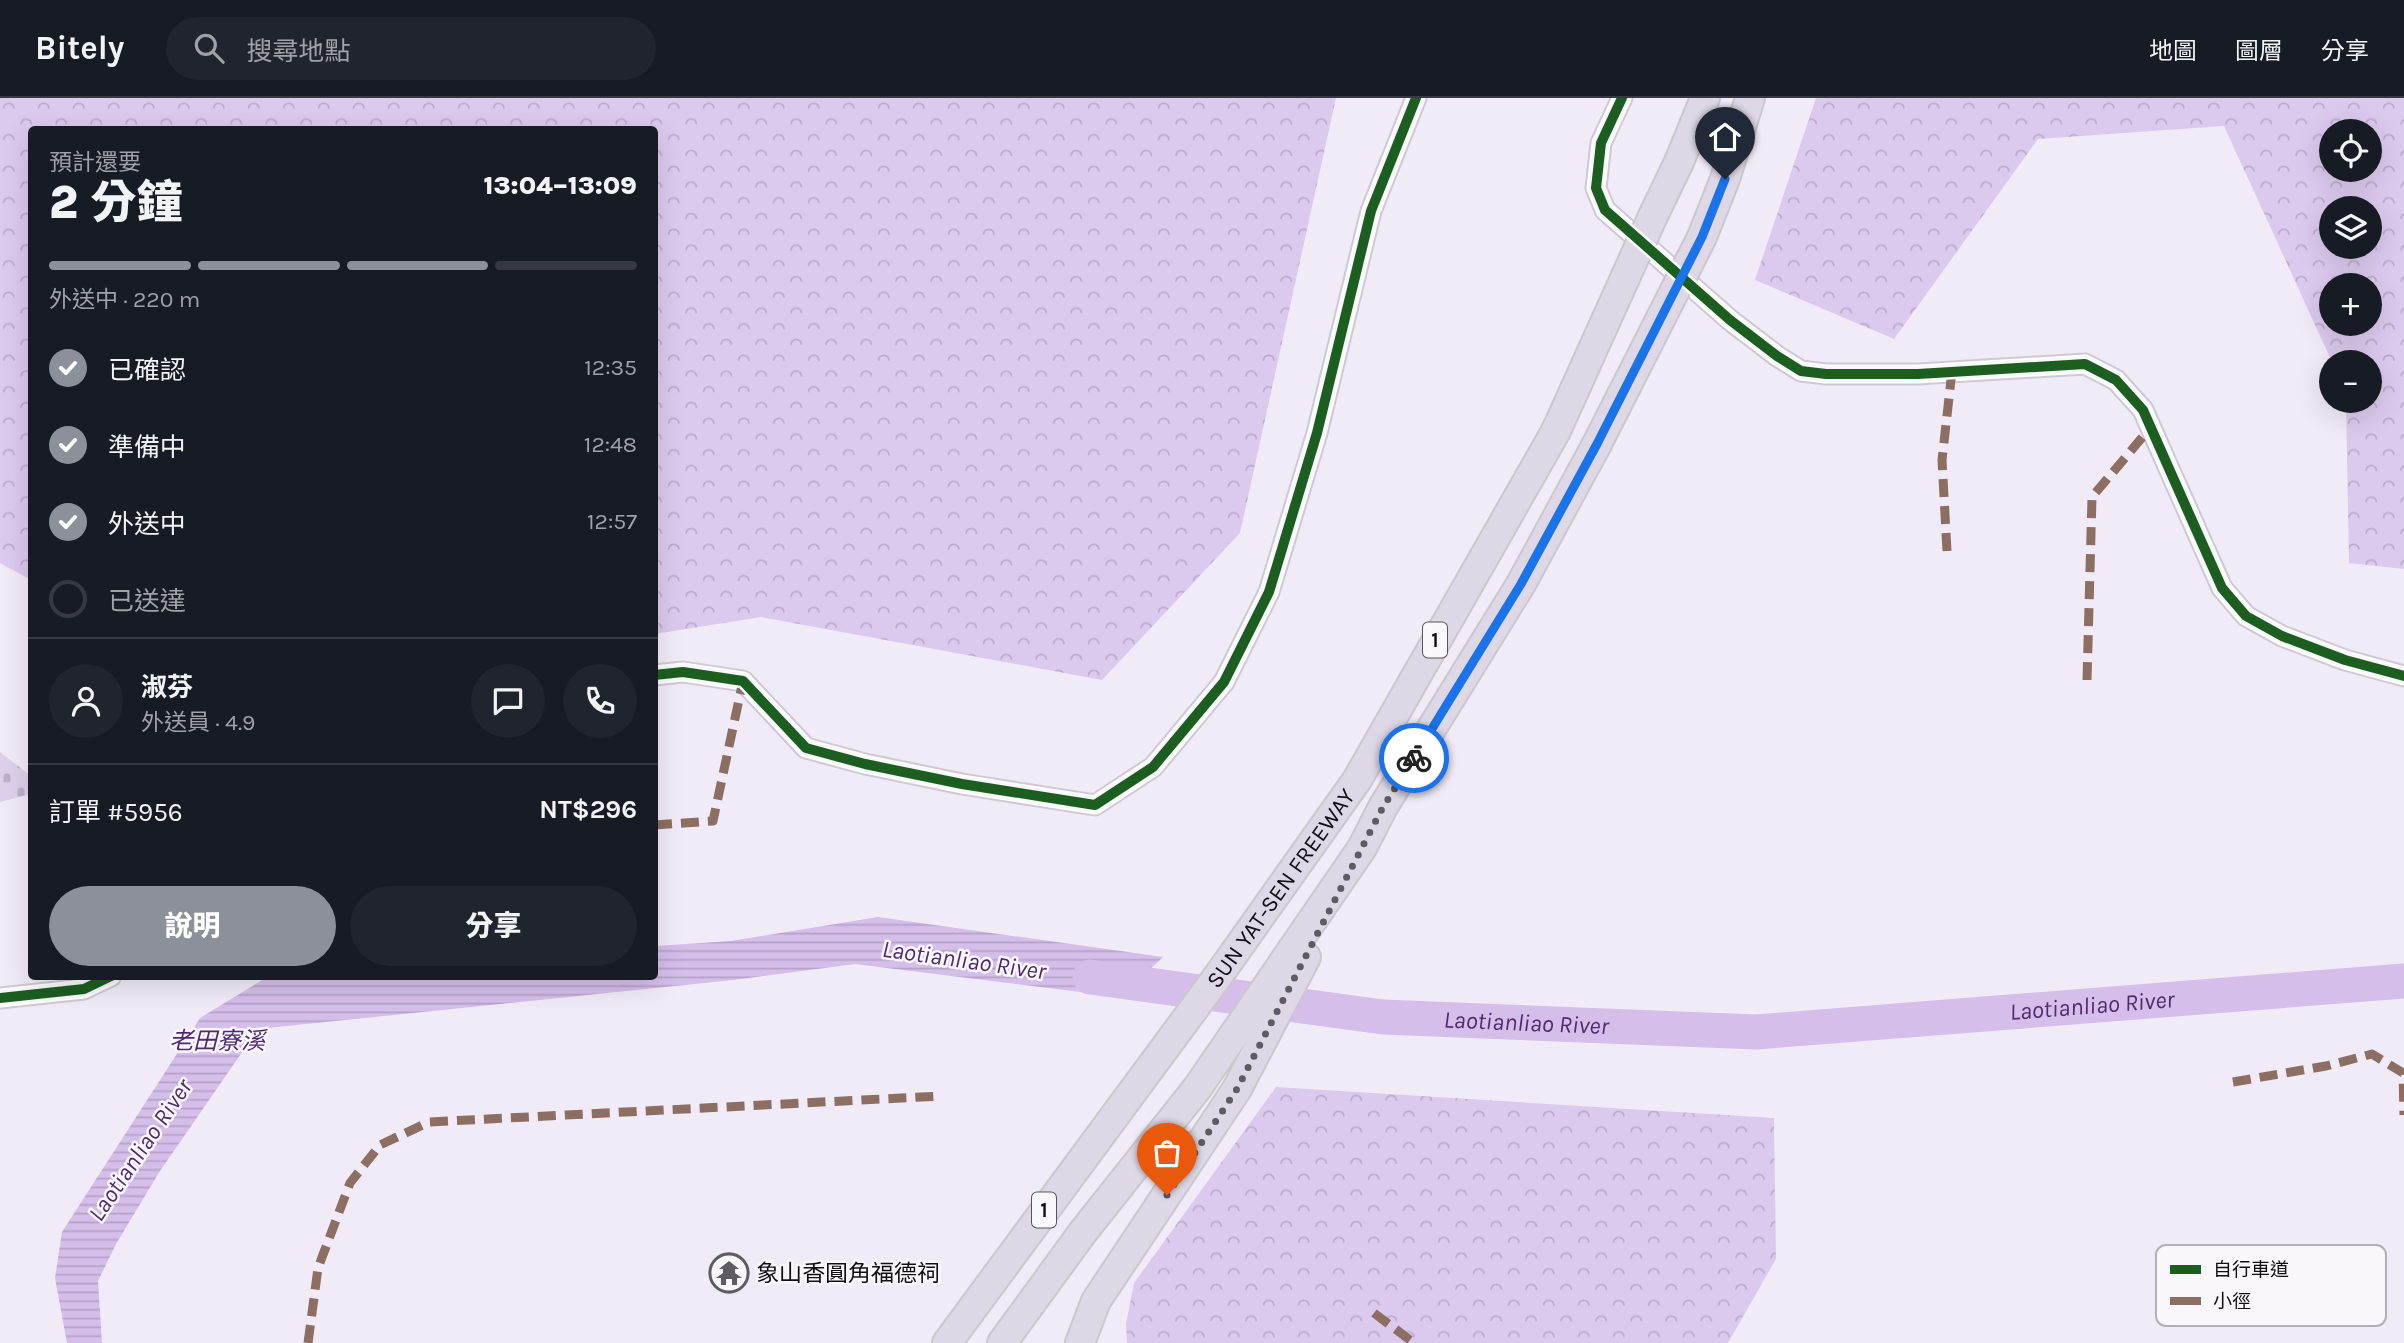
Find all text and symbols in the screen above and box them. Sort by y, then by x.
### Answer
search box [166,17,656,80]
text: Bitely [35,29,124,67]
icon: search [190,29,228,67]
text: 搜尋地點 [246,36,350,67]
text: 地圖 [2149,37,2197,65]
text: 圖層 [2235,37,2283,65]
text: 分享 [2321,37,2369,65]
pin [1695,107,1755,179]
icon: home [1706,118,1744,156]
map controls [2319,119,2382,413]
button: locate [2319,119,2382,182]
text: 預計還要 [49,149,141,176]
text: 13:04–13:09 [484,170,637,201]
text: 2 分鐘 [49,176,182,230]
button: layers [2319,196,2382,259]
button: + [2319,273,2382,336]
text: 外送中 · 220 m [49,286,200,313]
icon: check [49,349,87,387]
button: − [2319,350,2382,413]
text: 12:35 [584,354,637,381]
text: 已確認 [108,355,186,386]
icon: check [49,426,87,464]
text: 12:48 [584,431,637,458]
text: 準備中 [108,432,186,463]
icon: check [49,503,87,541]
text: 12:57 [587,508,637,535]
text: 外送中 [108,509,186,540]
text: 已送達 [108,586,186,617]
road number: 1 [1423,622,1447,658]
button: person [49,664,123,738]
button: chat [471,664,545,738]
button: phone [563,664,637,738]
text: 淑芬 [141,672,193,703]
text: 外送員 · 4.9 [141,709,255,736]
courier [1379,723,1449,793]
icon: bike [1395,739,1433,777]
street label: SUN YAT-SEN FREEWAY [1200,783,1360,993]
text: NT$296 [539,794,637,825]
text: 訂單 #5956 [49,797,183,828]
button: 說明 [49,886,336,966]
button: 分享 [350,886,637,966]
water label: Laotianliao River [880,935,1048,985]
water label: Laotianliao River [2008,985,2176,1026]
water label: Laotianliao River [1443,1005,1610,1040]
water label: 老田寮溪 [169,1027,268,1055]
water label: Laotianliao River [82,1073,198,1226]
pin [1137,1123,1197,1195]
icon: bag [1148,1134,1186,1172]
road number: 1 [1032,1192,1056,1228]
legend [2156,1245,2386,1326]
temple icon: 象山香圓角福德祠 [708,1252,750,1294]
text: 自行車道 [2213,1259,2289,1281]
place label: 象山香圓角福德祠 [756,1260,940,1287]
text: 小徑 [2213,1291,2251,1313]

